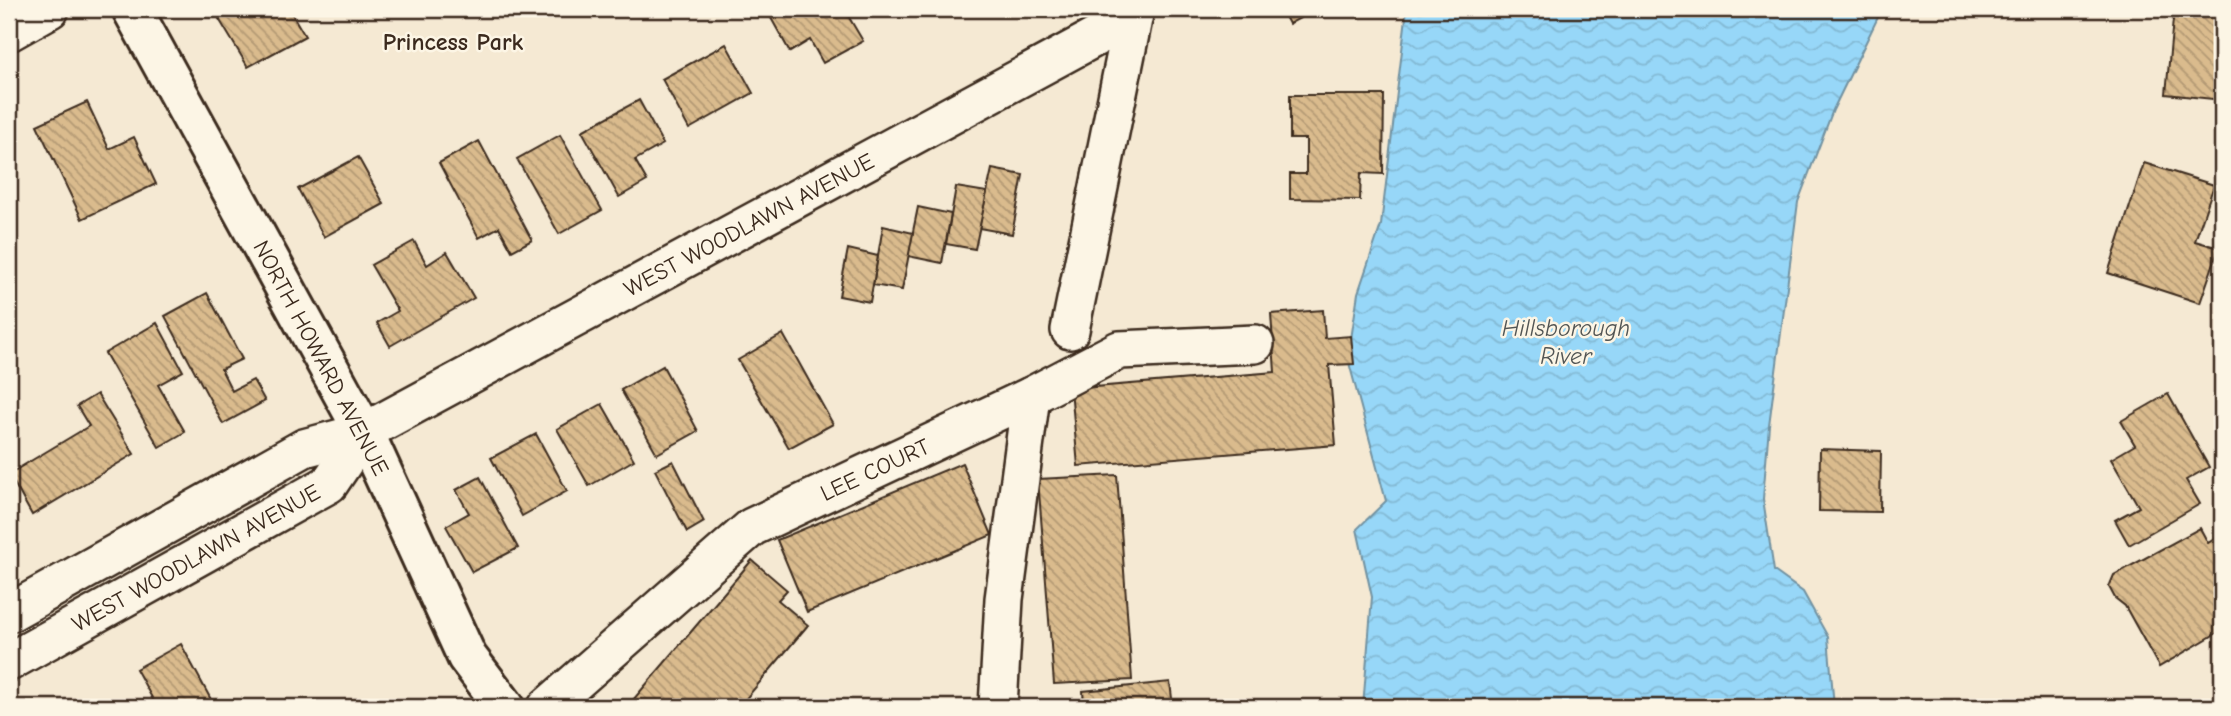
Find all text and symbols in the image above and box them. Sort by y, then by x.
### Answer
district label: Princess Park [383,28,524,56]
street label: WEST WOODLAWN AVENUE [619,147,879,302]
street label: NORTH HOWARD AVENUE [248,236,395,480]
water label: Hillsborough River [1502,314,1630,370]
street label: LEE COURT [816,433,934,507]
street label: WEST WOODLAWN AVENUE [67,478,325,638]

